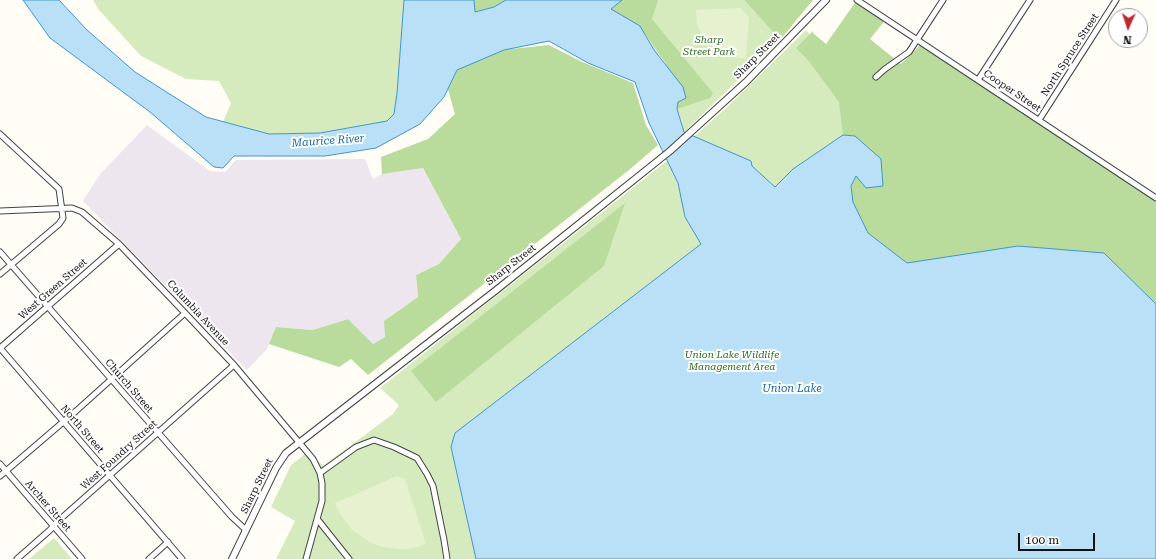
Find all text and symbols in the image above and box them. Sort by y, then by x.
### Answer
north arrow [1108,8,1148,48]
street label: North Spruce Street [1039,11,1101,99]
street label: Sharp Street [732,31,782,81]
text: N [1123,33,1132,46]
park label: Sharp Street Park [683,34,735,58]
street label: Cooper Street [981,67,1043,115]
water label: Maurice River [291,132,365,150]
street label: Sharp Street [484,242,538,288]
street label: West Green Street [16,256,90,322]
street label: Columbia Avenue [165,278,231,348]
park label: Union Lake Wildlife Management Area [685,349,779,372]
street label: Church Street [102,357,156,415]
water label: Union Lake [762,382,822,396]
street label: North Street [58,403,106,455]
street label: West Foundry Street [78,418,160,492]
street label: Sharp Street [238,456,276,516]
street label: Archer Street [23,478,73,534]
scale bar [1020,525,1097,551]
text: 100 m [1025,533,1059,547]

